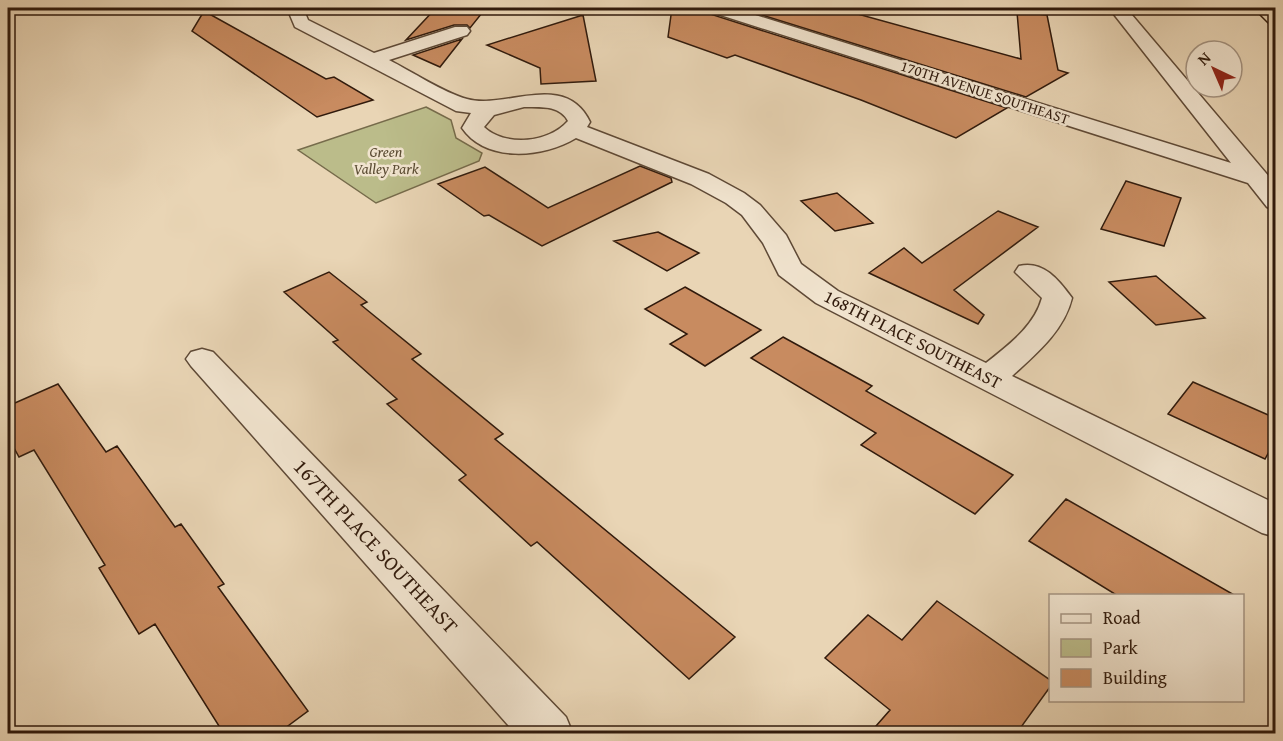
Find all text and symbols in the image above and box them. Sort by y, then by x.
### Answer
north arrow [1184,39,1244,99]
text: N [1191,46,1216,71]
street label: 170TH AVENUE SOUTHEAST [898,55,1073,129]
park label: Green Valley Park [353,141,419,179]
street label: 168TH PLACE SOUTHEAST [819,282,1007,396]
street label: 167TH PLACE SOUTHEAST [287,452,466,641]
legend [1049,594,1244,702]
text: Road [1103,604,1141,631]
text: Park [1103,634,1139,661]
text: Building [1103,664,1167,691]

